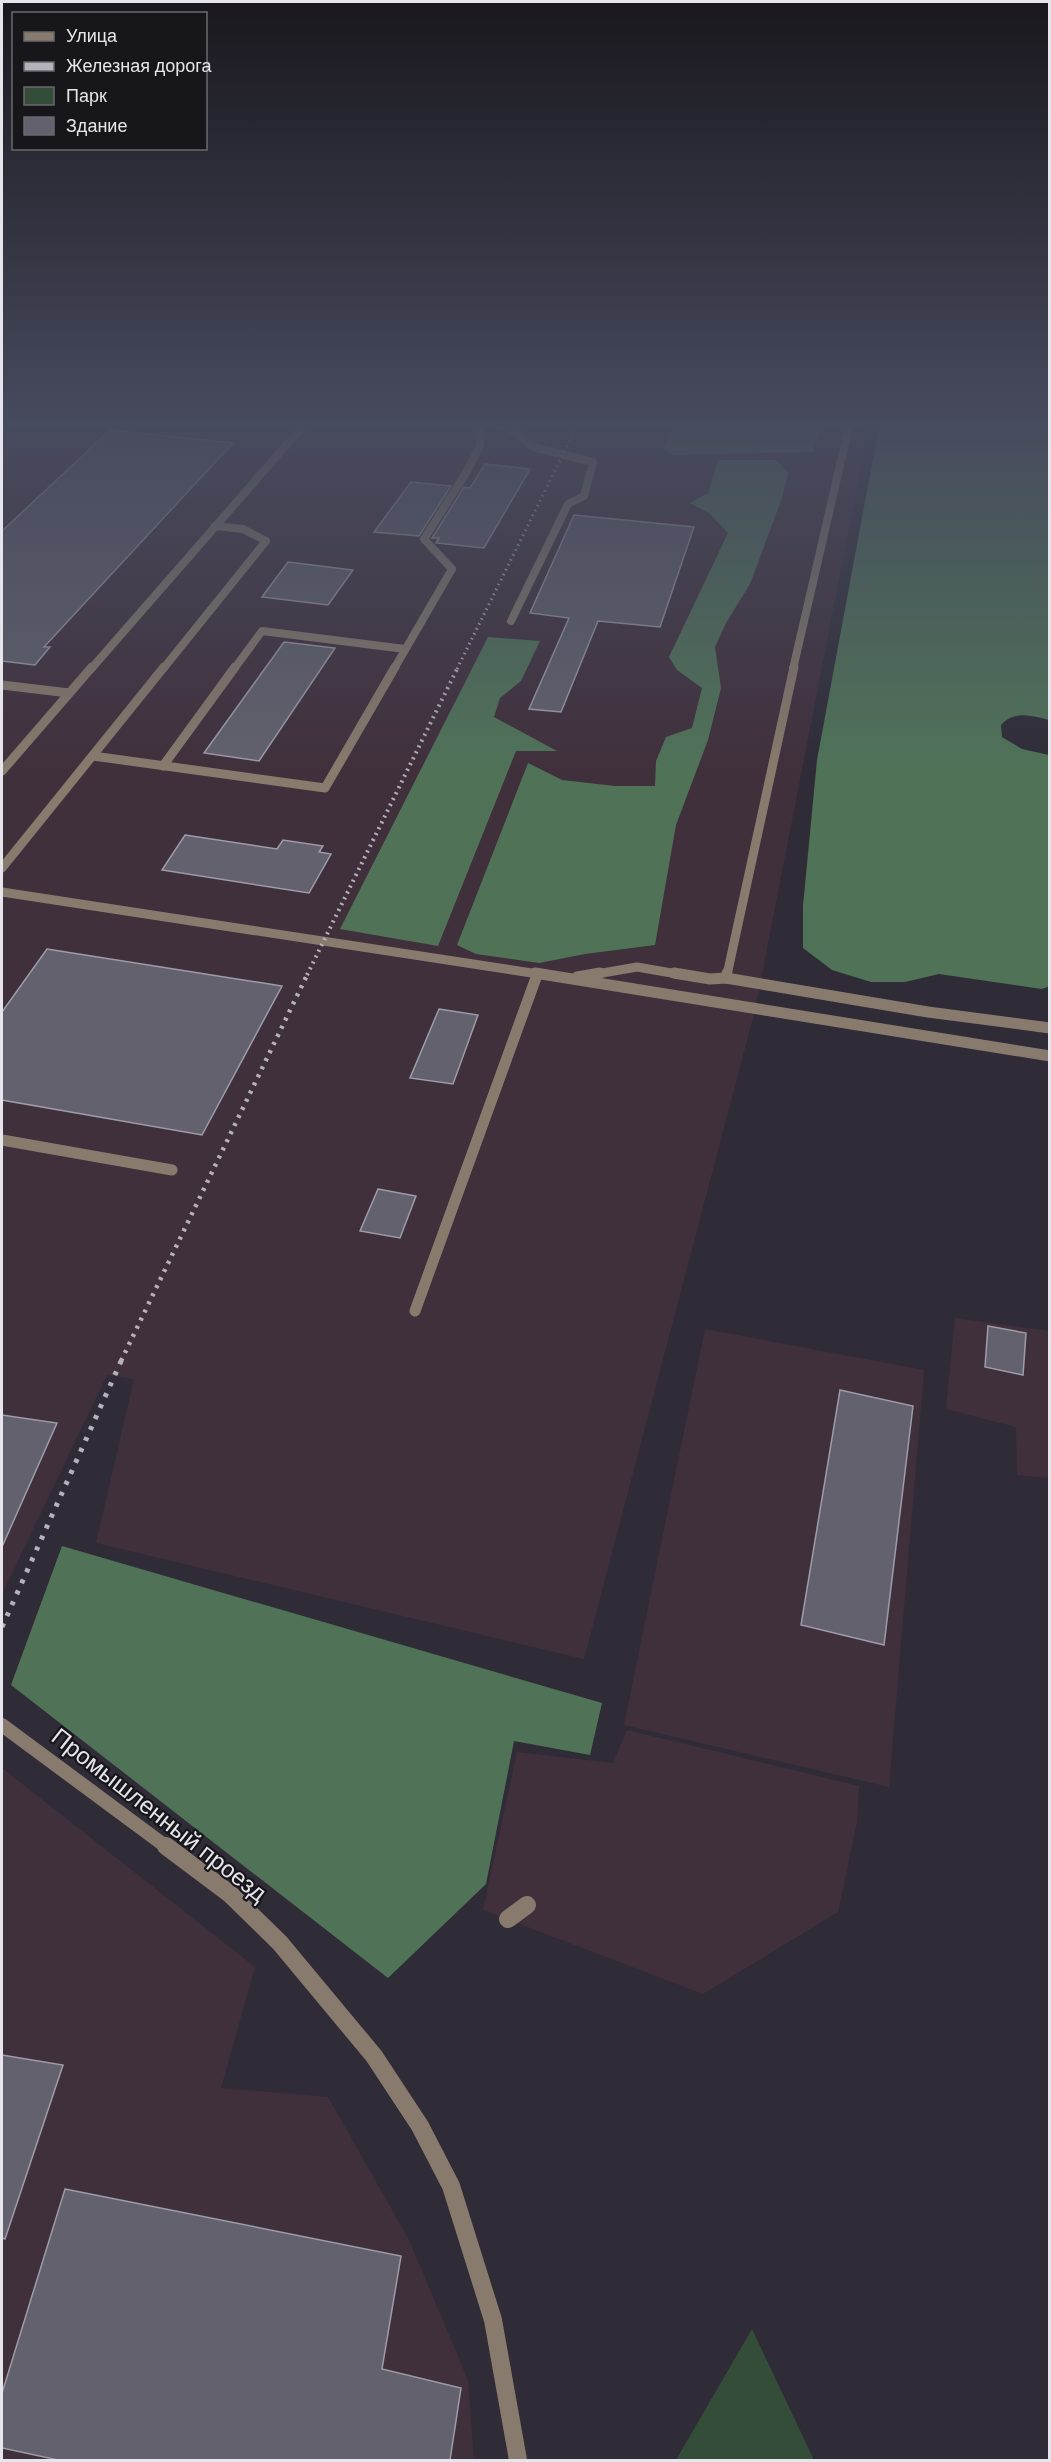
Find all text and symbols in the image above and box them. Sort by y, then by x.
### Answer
legend [12,12,207,150]
text: Улица [66,24,118,48]
text: Железная дорога [66,54,212,78]
text: Парк [66,84,107,108]
text: Здание [66,114,127,138]
street label: Промышленный проезд [45,1721,273,1908]

